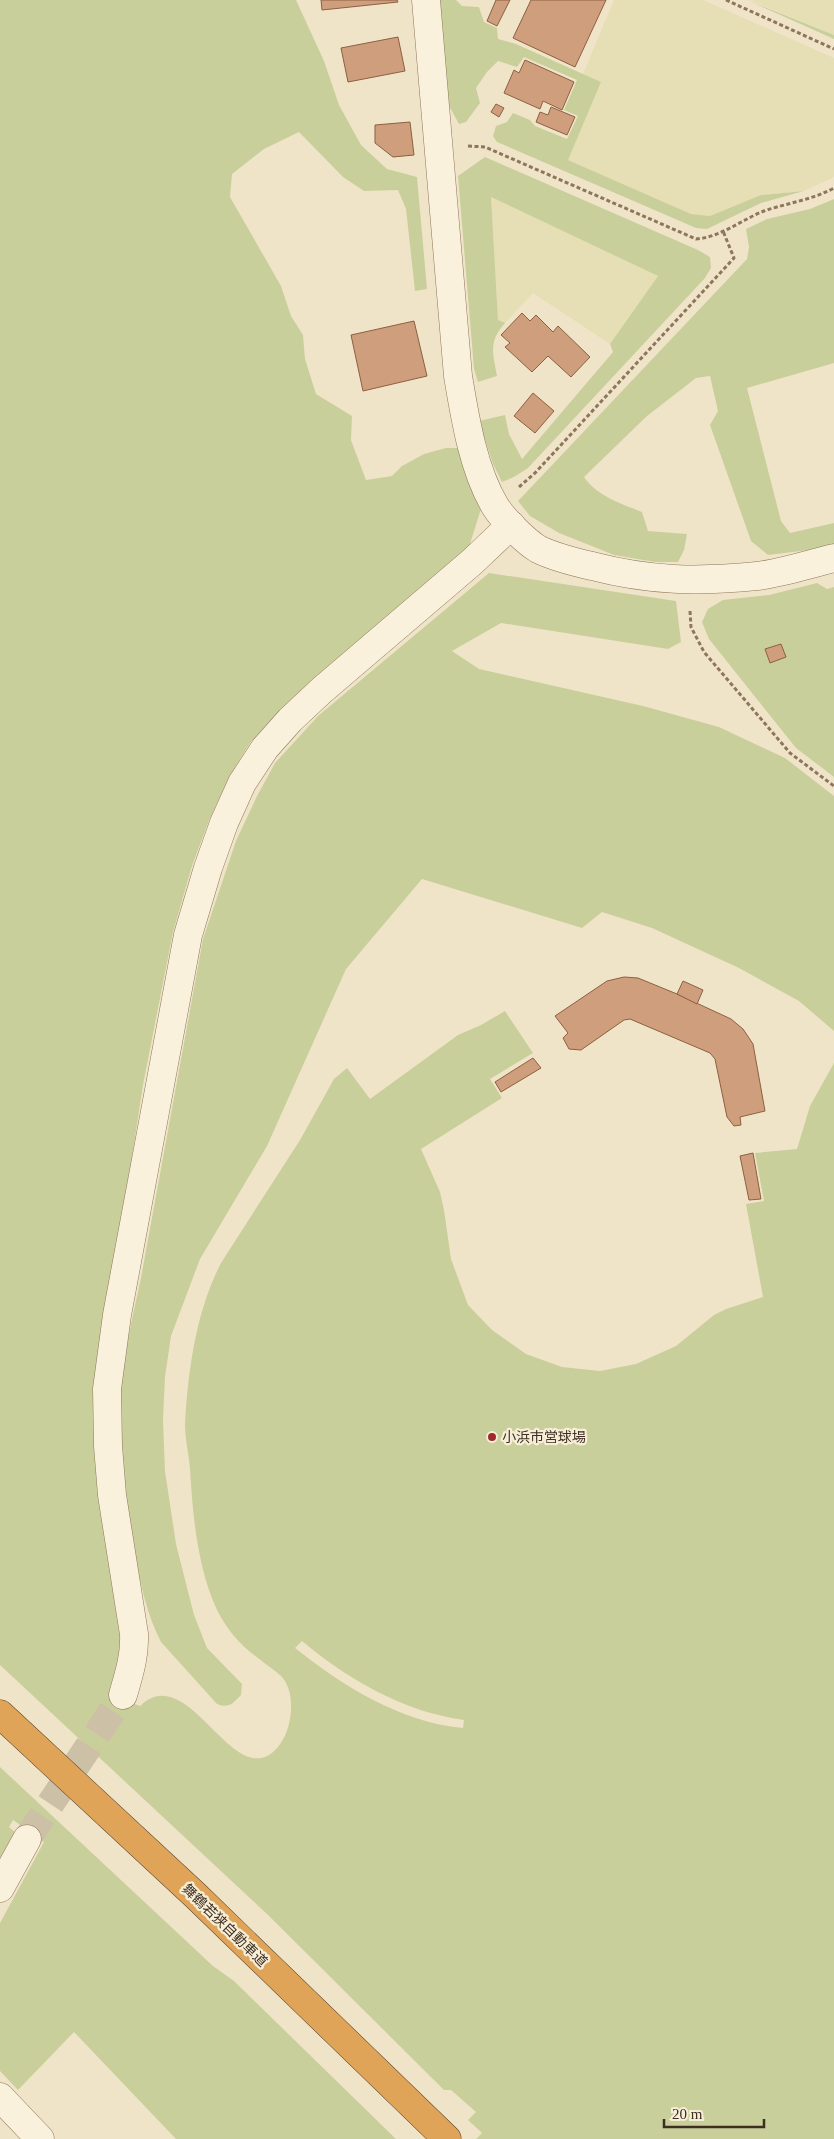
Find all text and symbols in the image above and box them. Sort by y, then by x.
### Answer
place label: 小浜市営球場 [502,1430,586,1445]
marker: 小浜市営球場 [486,1431,498,1443]
street label: 舞鶴若狭自動車道 [179,1881,270,1970]
scale bar [664,2096,764,2128]
text: 20 m [672,2106,703,2122]

